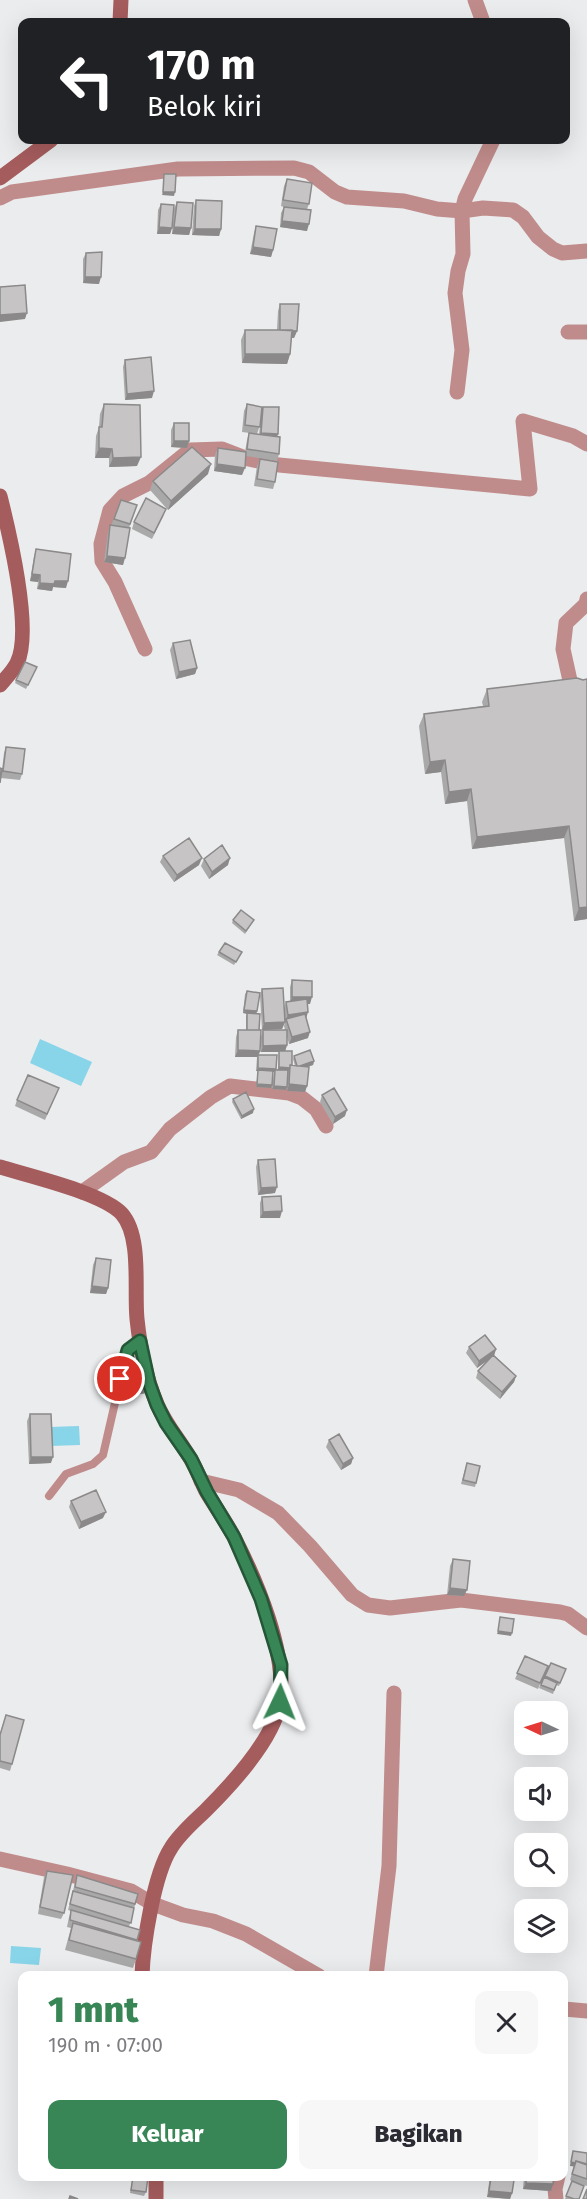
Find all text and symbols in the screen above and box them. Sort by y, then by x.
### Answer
text: 170 m [147,40,256,90]
icon: left [48,42,126,120]
text: Belok kiri [147,91,262,123]
pin [94,1353,145,1404]
icon: arrive [103,1362,136,1395]
position arrow [248,1670,312,1734]
north arrow [514,1701,568,1755]
map controls [514,1701,568,1953]
button: sound [514,1767,568,1821]
button: search [514,1833,568,1887]
button: layers [514,1899,568,1953]
text: 1 mnt [48,1988,138,2032]
button: close [475,1991,538,2054]
text: 190 m · 07:00 [48,2033,163,2057]
button: Keluar [48,2100,287,2169]
button: Bagikan [299,2100,538,2169]

